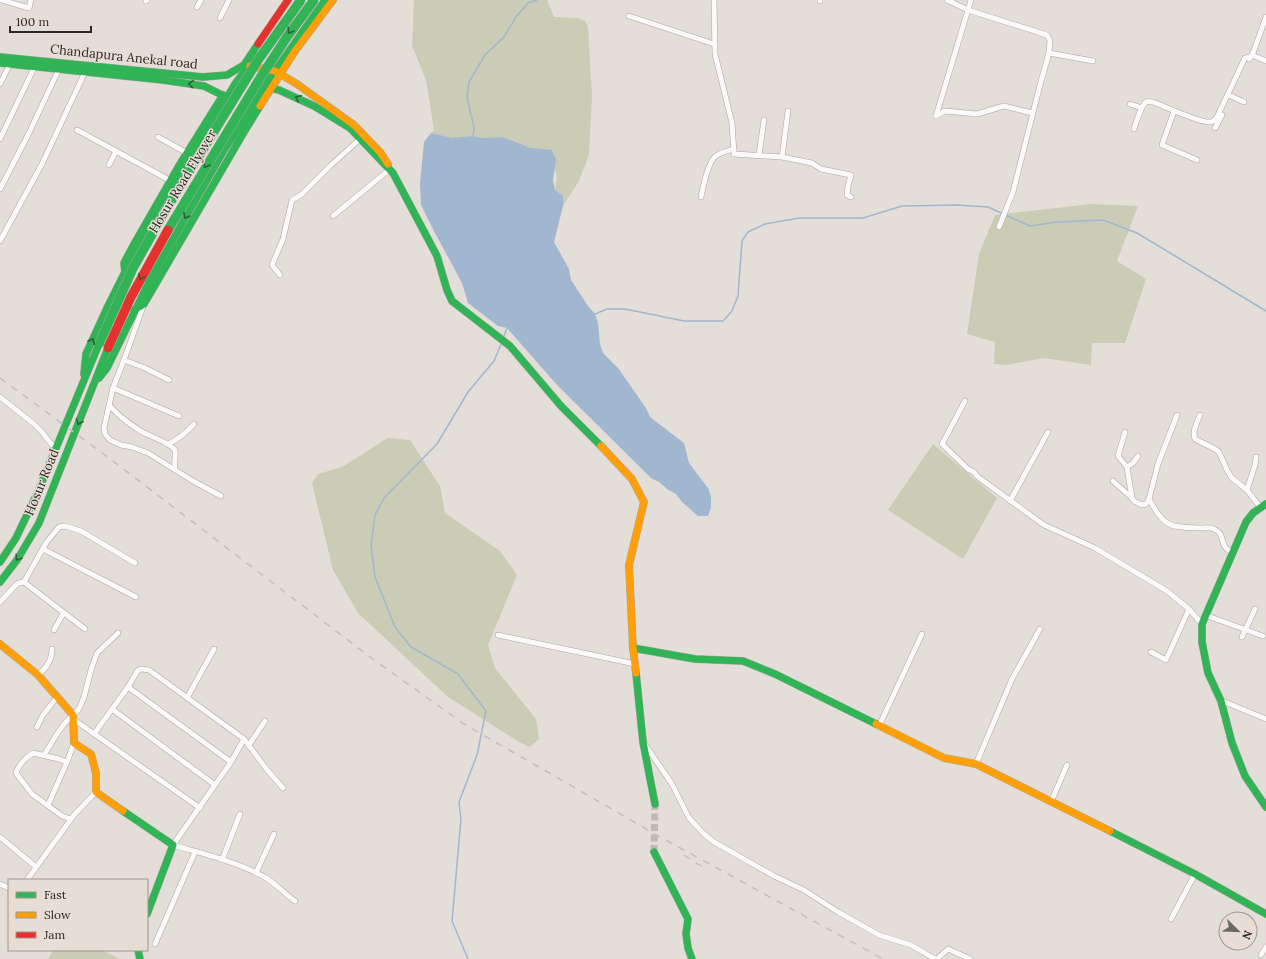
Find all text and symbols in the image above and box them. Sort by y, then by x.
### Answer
scale bar [10,8,91,34]
text: 100 m [16,14,49,29]
one-way arrow [288,27,295,34]
street label: Chandapura Anekal road [49,40,199,73]
one-way arrow [188,80,194,89]
one-way arrow [294,95,302,103]
street label: Hosur Road Flyover [145,126,220,236]
one-way arrow [204,161,211,168]
one-way arrow [183,212,190,220]
one-way arrow [138,273,145,280]
one-way arrow [87,337,95,345]
one-way arrow [75,418,83,425]
street label: Hosur Road [20,446,63,518]
one-way arrow [16,554,23,561]
legend [8,879,148,951]
text: Fast [44,887,67,902]
text: Slow [44,907,71,922]
north arrow [1218,911,1258,951]
text: Jam [43,927,65,942]
text: N [1239,928,1255,942]

